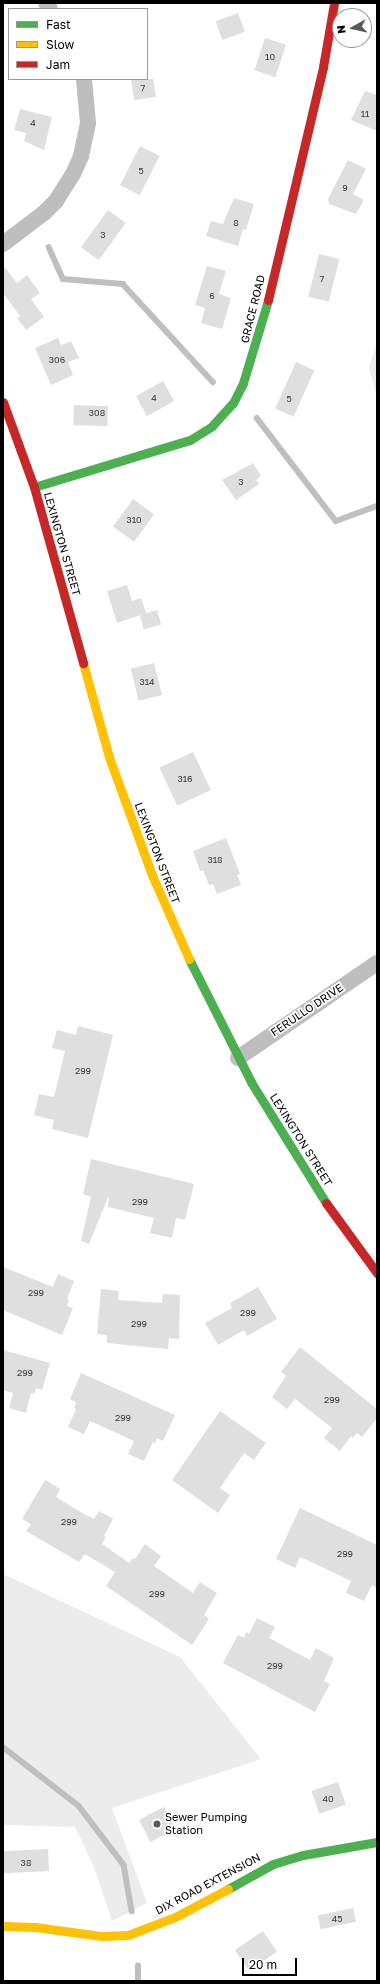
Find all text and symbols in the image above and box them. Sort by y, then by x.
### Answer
legend [8,8,148,80]
north arrow [332,8,372,48]
text: Fast [46,17,71,32]
text: N [334,25,348,35]
text: Slow [46,37,74,52]
house number: 10 [265,52,275,62]
text: Jam [46,57,70,72]
house number: 7 [141,83,145,93]
house number: 11 [361,109,369,119]
house number: 4 [30,118,36,128]
house number: 5 [138,166,144,176]
house number: 9 [342,183,348,193]
house number: 8 [233,218,239,228]
house number: 3 [100,230,106,240]
street label: GRACE ROAD [238,274,268,344]
house number: 7 [320,274,324,284]
house number: 6 [209,291,215,301]
house number: 306 [49,355,65,365]
house number: 4 [151,393,157,403]
house number: 5 [286,394,292,404]
house number: 308 [89,408,105,418]
house number: 3 [238,477,244,487]
street label: LEXINGTON STREET [41,491,83,597]
house number: 310 [126,515,142,525]
house number: 314 [139,677,155,687]
house number: 316 [177,774,193,784]
street label: LEXINGTON STREET [132,801,182,905]
house number: 318 [207,855,223,865]
street label: FERULLO DRIVE [268,981,346,1039]
house number: 299 [75,1066,91,1076]
street label: LEXINGTON STREET [267,1091,335,1189]
house number: 299 [132,1197,148,1207]
house number: 299 [28,1288,44,1298]
house number: 299 [240,1308,256,1318]
house number: 299 [131,1319,147,1329]
house number: 299 [17,1368,33,1378]
house number: 299 [324,1395,340,1405]
house number: 299 [115,1413,131,1423]
house number: 299 [61,1517,77,1527]
house number: 299 [337,1549,353,1559]
house number: 299 [149,1589,165,1599]
house number: 299 [267,1661,283,1671]
house number: 40 [322,1794,334,1804]
place label: Sewer Pumping Station [165,1811,247,1837]
marker: Sewer Pumping Station [152,1819,162,1829]
street label: DIX ROAD EXTENSION [153,1851,263,1917]
house number: 38 [21,1858,31,1868]
house number: 45 [332,1914,342,1924]
scale bar [244,1950,299,1976]
text: 20 m [249,1957,277,1972]

